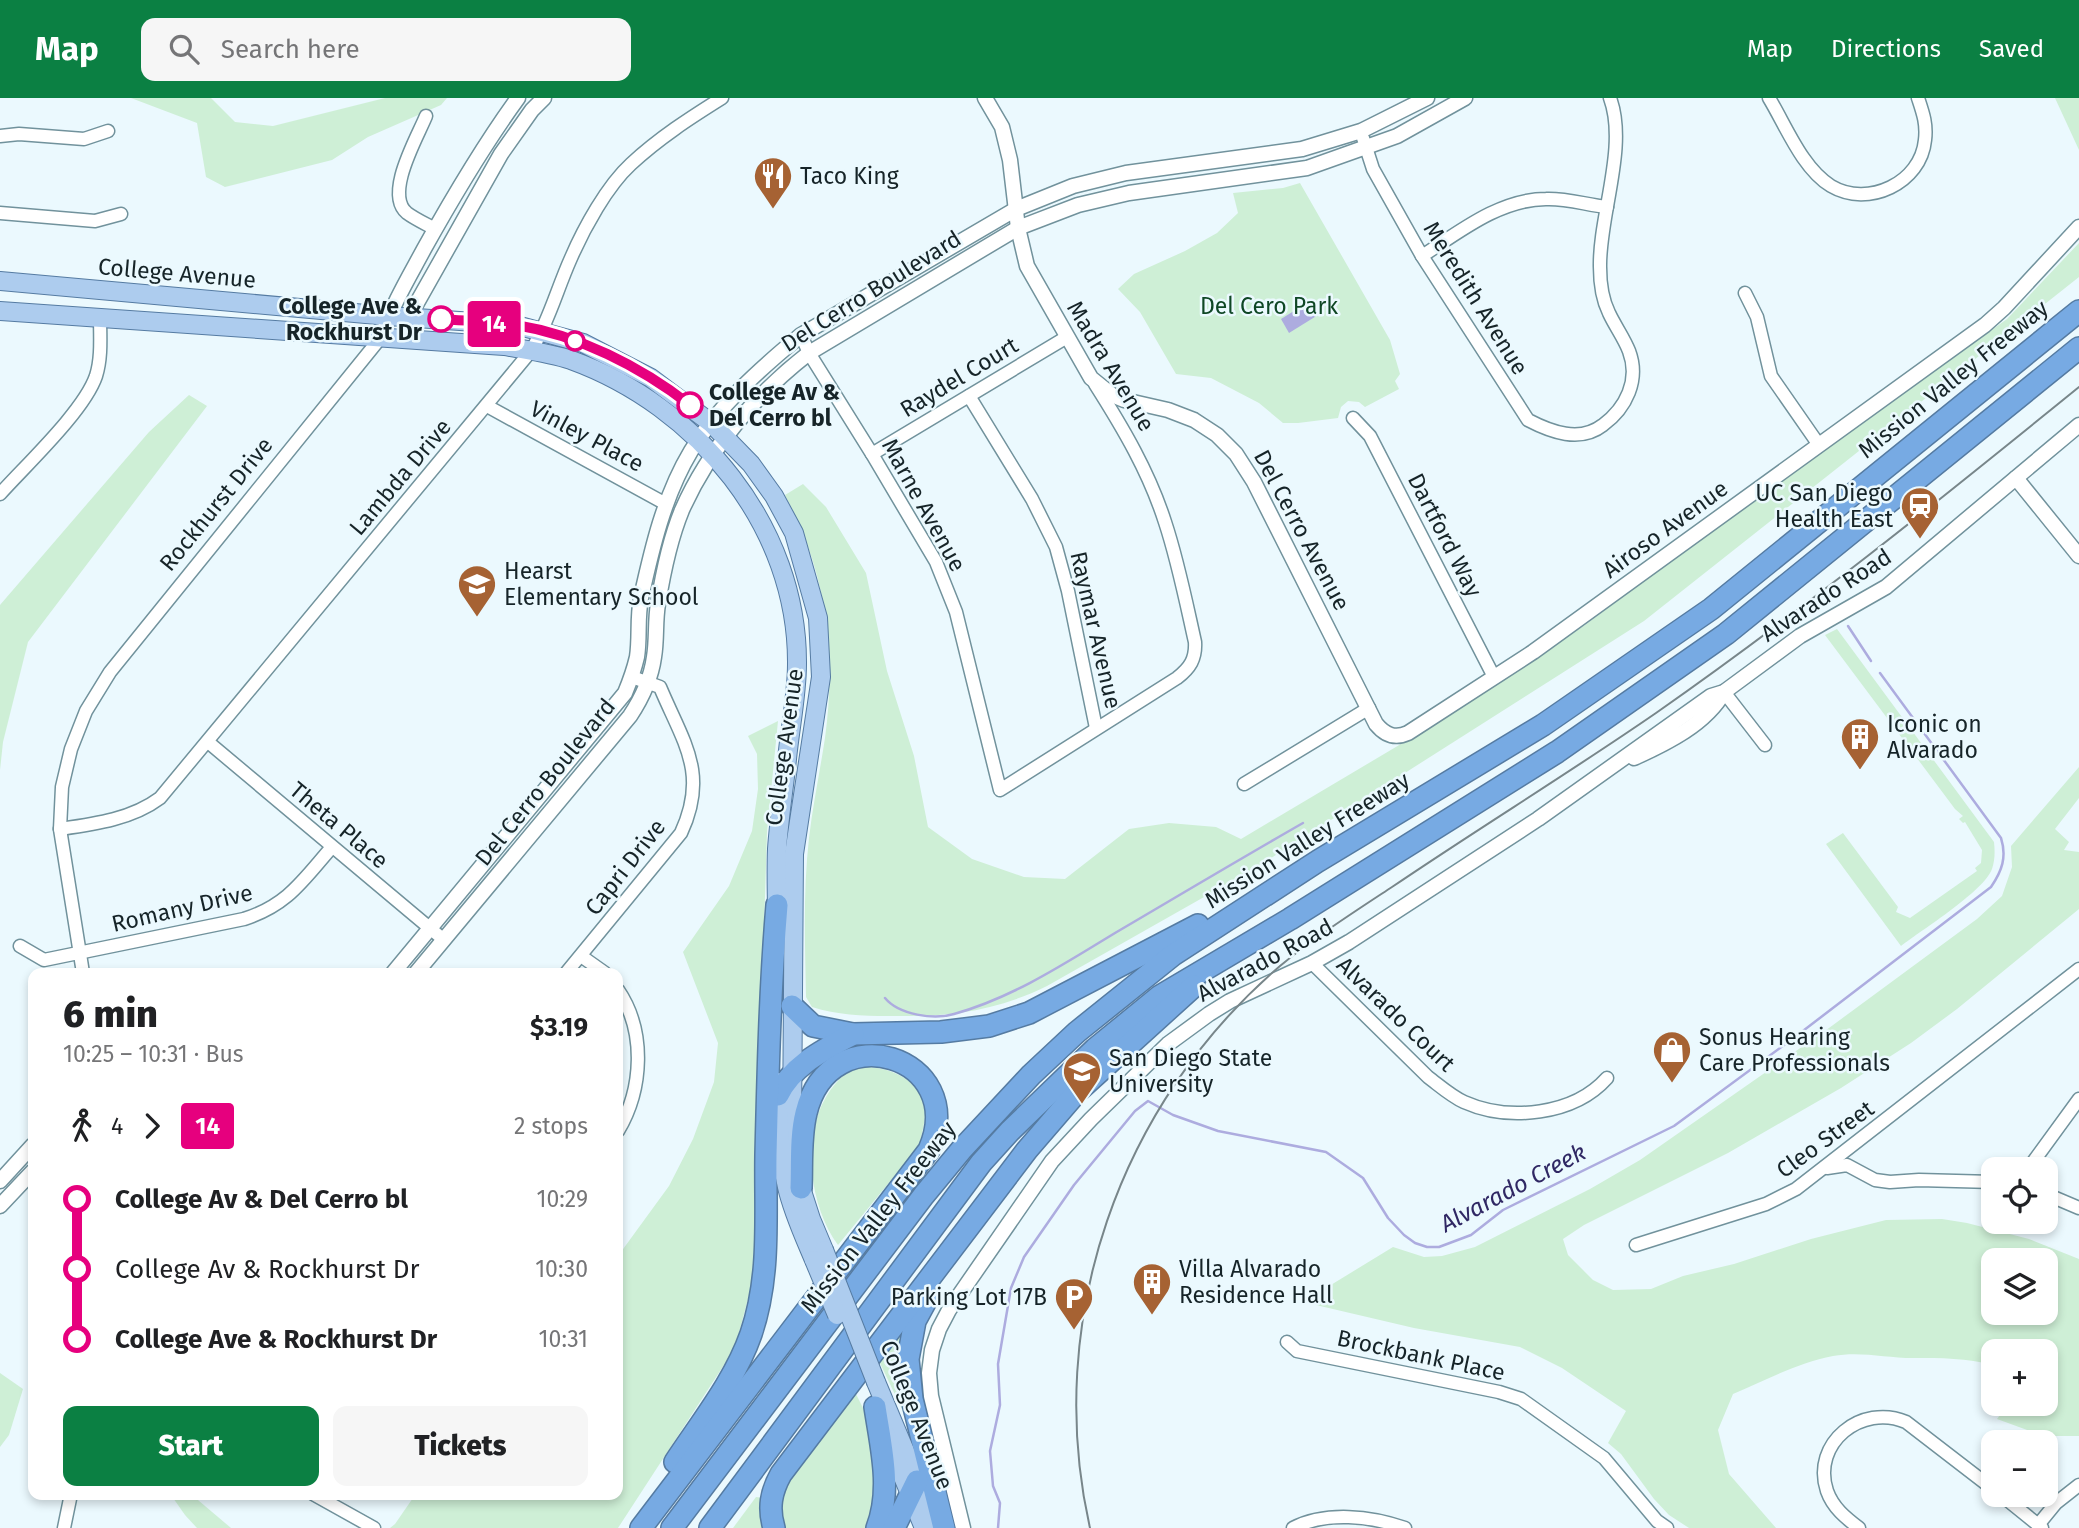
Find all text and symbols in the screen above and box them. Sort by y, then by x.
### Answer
search box [141,18,631,81]
text: Map [35,29,99,69]
icon: search [165,30,203,68]
text: Search here [221,34,360,65]
text: Map [1747,35,1793,63]
text: Directions [1831,35,1941,63]
text: Saved [1979,35,2044,63]
restaurant icon: Taco King [752,155,794,210]
place label: Taco King [800,162,899,190]
street label: Meredith Avenue [1418,216,1534,380]
street label: Del Cerro Boulevard [776,224,966,358]
street label: College Avenue [97,252,257,294]
place label: College Ave & Rockhurst Dr [278,292,423,346]
park label: Del Cero Park [1200,292,1338,320]
street label: Mission Valley Freeway [1853,293,2054,464]
street label: Madra Avenue [1061,296,1161,436]
line badge: 14 [462,301,526,347]
marker: College Ave & Rockhurst Dr [428,306,454,332]
text: 14 [482,310,506,338]
street label: Raydel Court [895,330,1024,423]
unlabelled marker [565,331,585,351]
place label: College Av & Del Cerro bl [709,378,840,432]
marker: College Av & Del Cerro bl [677,392,703,418]
street label: Vinley Place [525,394,649,478]
street label: Lambda Drive [343,413,457,541]
street label: Rockhurst Drive [153,431,279,577]
street label: Marne Avenue [876,434,972,576]
street label: Del Cerro Avenue [1248,445,1356,615]
street label: Dartford Way [1402,468,1488,602]
street label: Airoso Avenue [1597,474,1733,584]
place label: UC San Diego Health East [1755,479,1894,533]
station icon: UC San Diego Health East [1899,485,1941,540]
street label: Alvarado Road [1755,542,1897,648]
street label: Raymar Avenue [1064,549,1128,711]
place label: Hearst Elementary School [504,557,699,611]
school or university icon: Hearst Elementary School [456,563,498,618]
street label: College Avenue [759,667,809,827]
street label: Del Cerro Boulevard [469,693,621,871]
place label: Iconic on Alvarado [1887,710,1982,764]
building icon: Iconic on Alvarado [1839,716,1881,771]
street label: Mission Valley Freeway [1200,765,1415,914]
street label: Theta Place [284,776,394,874]
street label: Capri Drive [579,813,671,921]
street label: Romany Drive [109,878,255,938]
street label: Alvarado Road [1192,912,1338,1008]
street label: Alvarado Court [1331,951,1461,1078]
text: 6 min [63,991,158,1037]
text: $3.19 [530,1012,588,1043]
place label: Sonus Hearing Care Professionals [1699,1023,1890,1077]
shop icon: Sonus Hearing Care Professionals [1651,1029,1693,1084]
text: 10:25 – 10:31 · Bus [63,1040,244,1068]
place label: San Diego State University [1109,1044,1272,1098]
school or university icon: San Diego State University [1061,1050,1103,1105]
street label: Cleo Street [1771,1094,1880,1184]
icon: walk [63,1107,101,1145]
icon: forward [133,1107,171,1145]
text: 4 [111,1112,123,1140]
text: 14 [195,1112,220,1140]
text: 2 stops [514,1112,588,1140]
street label: Mission Valley Freeway [794,1115,962,1319]
water label: Alvarado Creek [1435,1138,1591,1239]
map controls [1981,1157,2058,1507]
button: locate [1981,1157,2058,1234]
text: College Av & Del Cerro bl [115,1184,408,1215]
text: 10:29 [536,1185,588,1213]
button: layers [1981,1248,2058,1325]
text: College Av & Rockhurst Dr [115,1254,420,1285]
text: 10:30 [535,1255,588,1283]
place label: Villa Alvarado Residence Hall [1179,1255,1333,1309]
building icon: Villa Alvarado Residence Hall [1131,1261,1173,1316]
parking icon: Parking Lot 17B [1053,1276,1095,1331]
place label: Parking Lot 17B [891,1283,1047,1311]
text: College Ave & Rockhurst Dr [115,1324,437,1355]
street label: Brockbank Place [1334,1324,1508,1386]
text: 10:31 [539,1325,588,1353]
street label: College Avenue [874,1336,960,1494]
button: + [1981,1339,2058,1416]
button: Start [63,1406,319,1486]
button: Tickets [333,1406,588,1486]
button: − [1981,1430,2058,1507]

